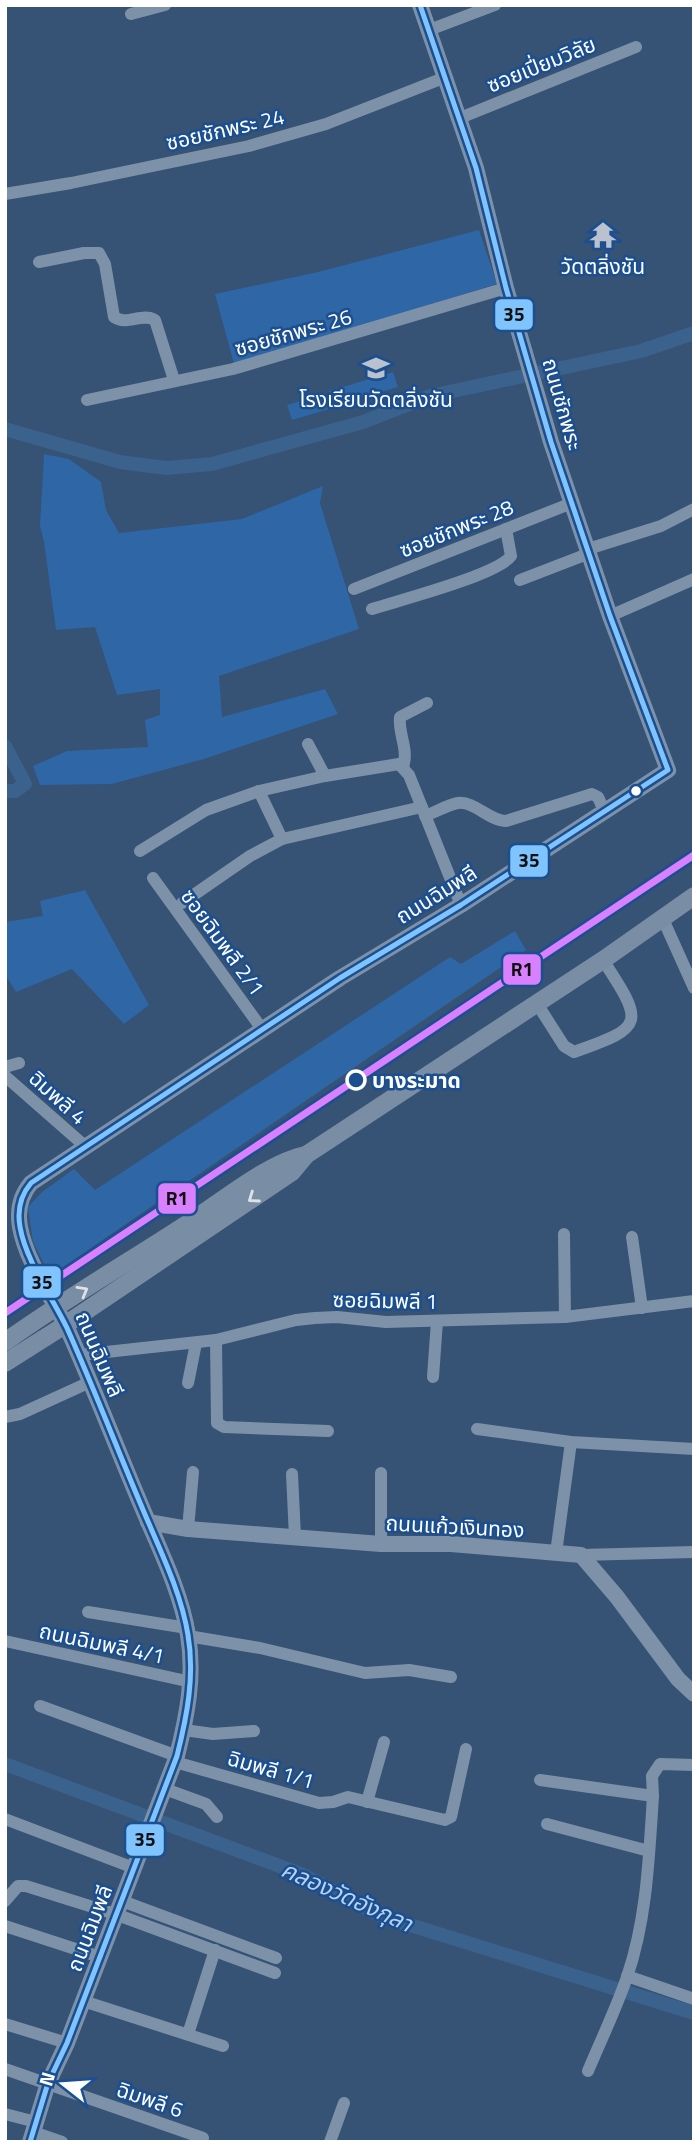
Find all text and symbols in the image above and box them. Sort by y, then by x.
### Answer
street label: ซอยเปี่ยมวิลัย [482,28,600,100]
street label: ซอยชักพระ 24 [163,100,287,158]
temple icon: วัดตลิ่งชัน [588,220,618,250]
place label: วัดตลิ่งชัน [561,250,645,282]
line badge: 35 [494,298,534,331]
text: 35 [503,299,525,328]
street label: ซอยชักพระ 26 [231,300,355,364]
school or university icon: โรงเรียนวัดตลิ่งชัน [361,353,391,383]
street label: ถนนชักพระ [535,354,591,454]
place label: โรงเรียนวัดตลิ่งชัน [299,383,453,415]
street label: ซอยชักพระ 28 [394,491,518,565]
unlabelled marker [629,784,643,798]
line badge: 35 [509,844,549,878]
text: 35 [518,845,540,874]
street label: ถนนฉิมพลี [389,856,483,932]
street label: ซอยฉิมพลี 2/1 [173,882,273,1002]
line badge: R1 [502,953,542,986]
text: R1 [511,954,533,983]
street label: ฉิมพลี 4 [22,1062,94,1132]
place label: บางระมาด [372,1064,461,1096]
marker: บางระมาด [346,1070,366,1090]
line badge: R1 [157,1182,197,1215]
text: R1 [166,1183,188,1212]
one-way arrow [248,1190,261,1203]
line badge: 35 [22,1265,62,1299]
text: 35 [31,1267,53,1296]
street label: ซอยฉิมพลี 1 [332,1283,438,1317]
one-way arrow [75,1286,88,1299]
street label: ถนนฉิมพลี [68,1306,132,1402]
street label: ถนนแก้วเงินทอง [385,1506,525,1546]
street label: ถนนฉิมพลี 4/1 [36,1614,168,1672]
street label: ฉิมพลี 1/1 [224,1741,318,1797]
line badge: 35 [125,1823,165,1857]
text: 35 [134,1824,156,1853]
water label: คลองวัดอังกุลา [276,1852,420,1941]
street label: ถนนฉิมพลี [58,1880,120,1976]
north arrow [28,2049,98,2119]
text: N [30,2068,62,2089]
street label: ฉิมพลี 6 [112,2073,188,2125]

